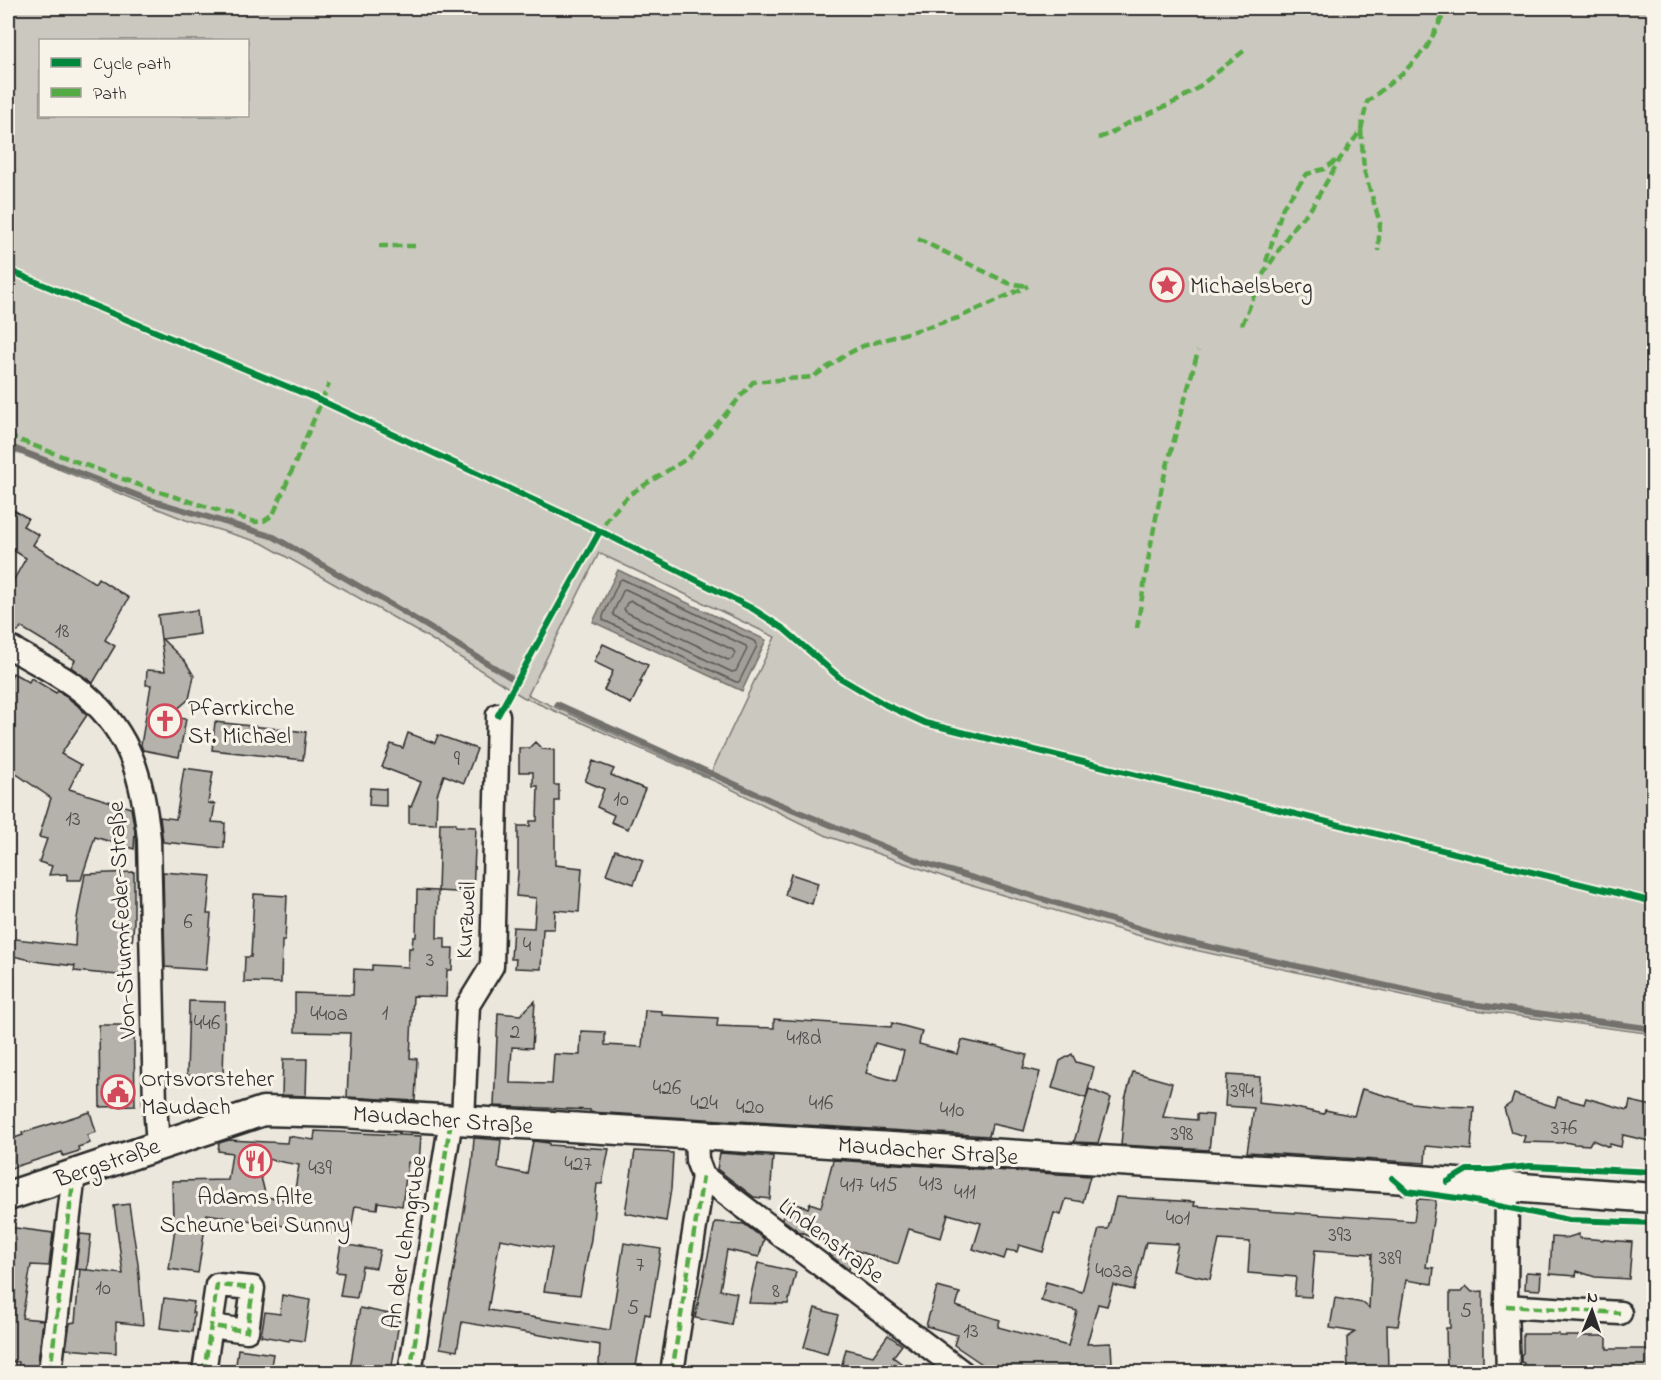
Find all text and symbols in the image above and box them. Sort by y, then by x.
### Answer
legend [39,39,249,117]
text: Cycle path [93,52,171,78]
text: Path [93,82,127,108]
place icon: Michaelsberg [1149,267,1185,303]
place label: Michaelsberg [1190,270,1313,305]
house number: 18 [55,617,69,647]
place label: Pfarrkirche St. Michael [188,692,295,755]
church icon: Pfarrkirche St. Michael [147,703,183,739]
house number: 9 [454,745,461,775]
house number: 10 [613,785,629,815]
street label: Von-Sturmfeder-Straße [100,800,147,1040]
house number: 13 [65,805,81,835]
street label: Kurzweil [448,880,487,960]
house number: 6 [183,908,193,938]
house number: 4 [523,931,532,961]
house number: 3 [426,946,434,976]
house number: 1 [382,999,389,1029]
house number: 440a [310,1000,348,1030]
house number: 446 [194,1009,220,1039]
house number: 2 [510,1018,520,1048]
house number: 418d [786,1024,822,1054]
place label: Ortsvorsteher Maudach [141,1063,275,1126]
public building icon: Ortsvorsteher Maudach [100,1074,136,1110]
house number: 426 [653,1074,681,1104]
house number: 394 [1230,1077,1254,1107]
house number: 424 [690,1089,718,1119]
house number: 416 [809,1089,833,1119]
house number: 420 [736,1093,764,1123]
house number: 410 [940,1096,964,1126]
street label: Maudacher Straße [351,1098,535,1145]
house number: 376 [1551,1114,1577,1144]
house number: 398 [1171,1120,1194,1150]
street label: Maudacher Straße [836,1129,1020,1176]
street label: Bergstraße [50,1130,165,1199]
restaurant icon: Adams Alte Scheune bei Sunny [237,1143,273,1179]
house number: 427 [564,1150,592,1180]
street label: An der Lehmgrube [375,1153,438,1332]
house number: 439 [308,1154,332,1184]
house number: 413 [919,1170,943,1200]
house number: 417 [840,1171,864,1201]
house number: 415 [870,1171,898,1201]
house number: 411 [954,1178,976,1208]
place label: Adams Alte Scheune bei Sunny [160,1181,350,1245]
street label: Lindenstraße [770,1190,891,1294]
house number: 401 [1166,1204,1191,1234]
house number: 393 [1328,1221,1352,1251]
house number: 389 [1379,1244,1402,1274]
house number: 7 [636,1251,645,1281]
house number: 403a [1095,1257,1133,1287]
house number: 10 [95,1274,111,1304]
house number: 8 [772,1277,780,1307]
north arrow [1562,1281,1622,1341]
text: N [1587,1286,1598,1310]
house number: 5 [627,1294,639,1324]
house number: 5 [1460,1297,1472,1327]
house number: 13 [963,1317,979,1347]

